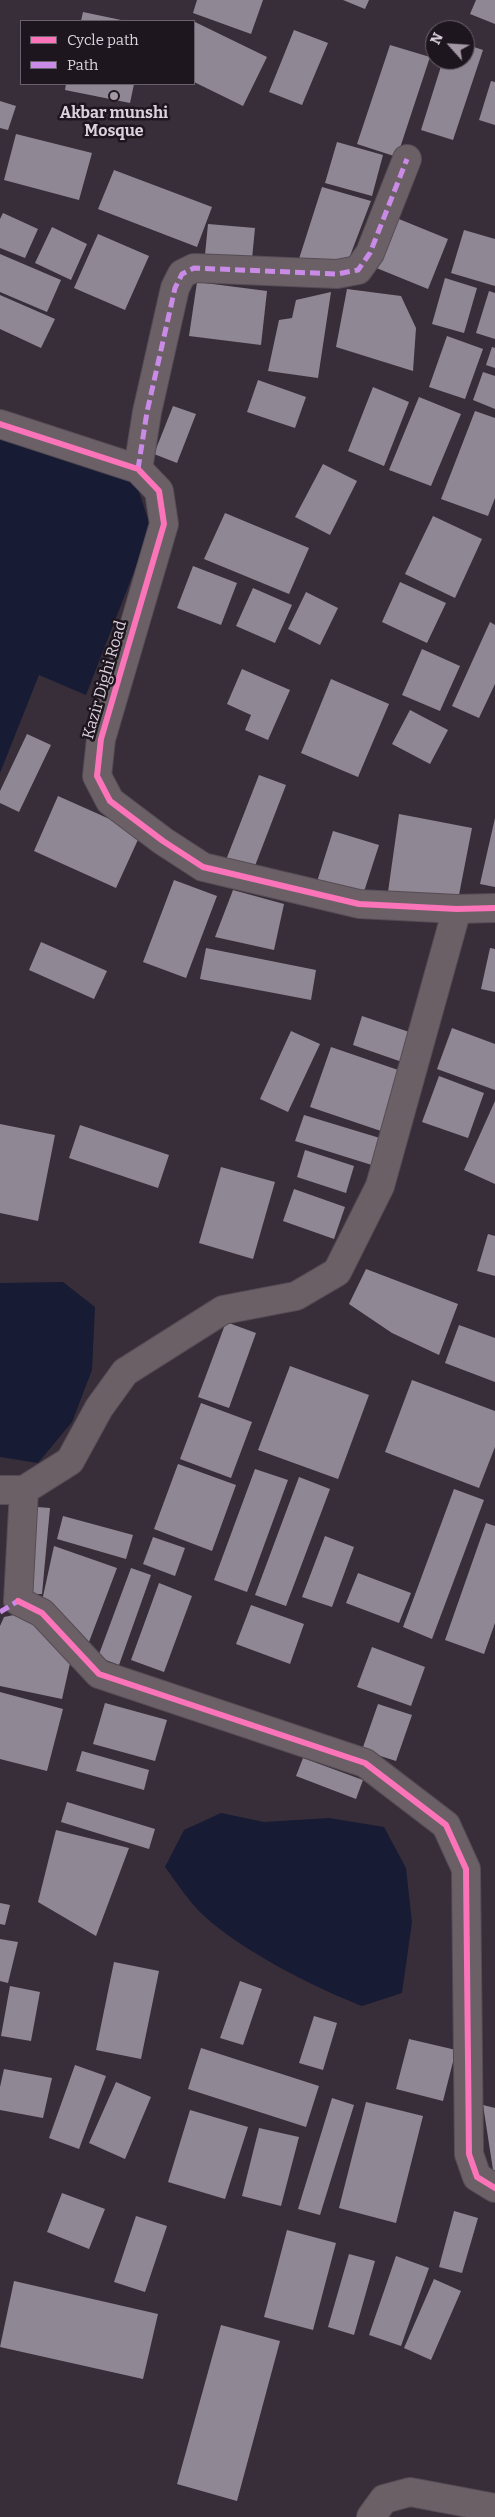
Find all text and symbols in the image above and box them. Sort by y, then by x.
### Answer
legend [20,20,195,85]
north arrow [425,20,475,70]
text: N [427,30,447,47]
text: Cycle path [67,31,139,49]
text: Path [67,56,98,74]
marker: Akbar munshi Mosque [108,90,120,102]
place label: Akbar munshi Mosque [60,104,168,142]
street label: Kazir Dighi Road [79,619,131,741]

